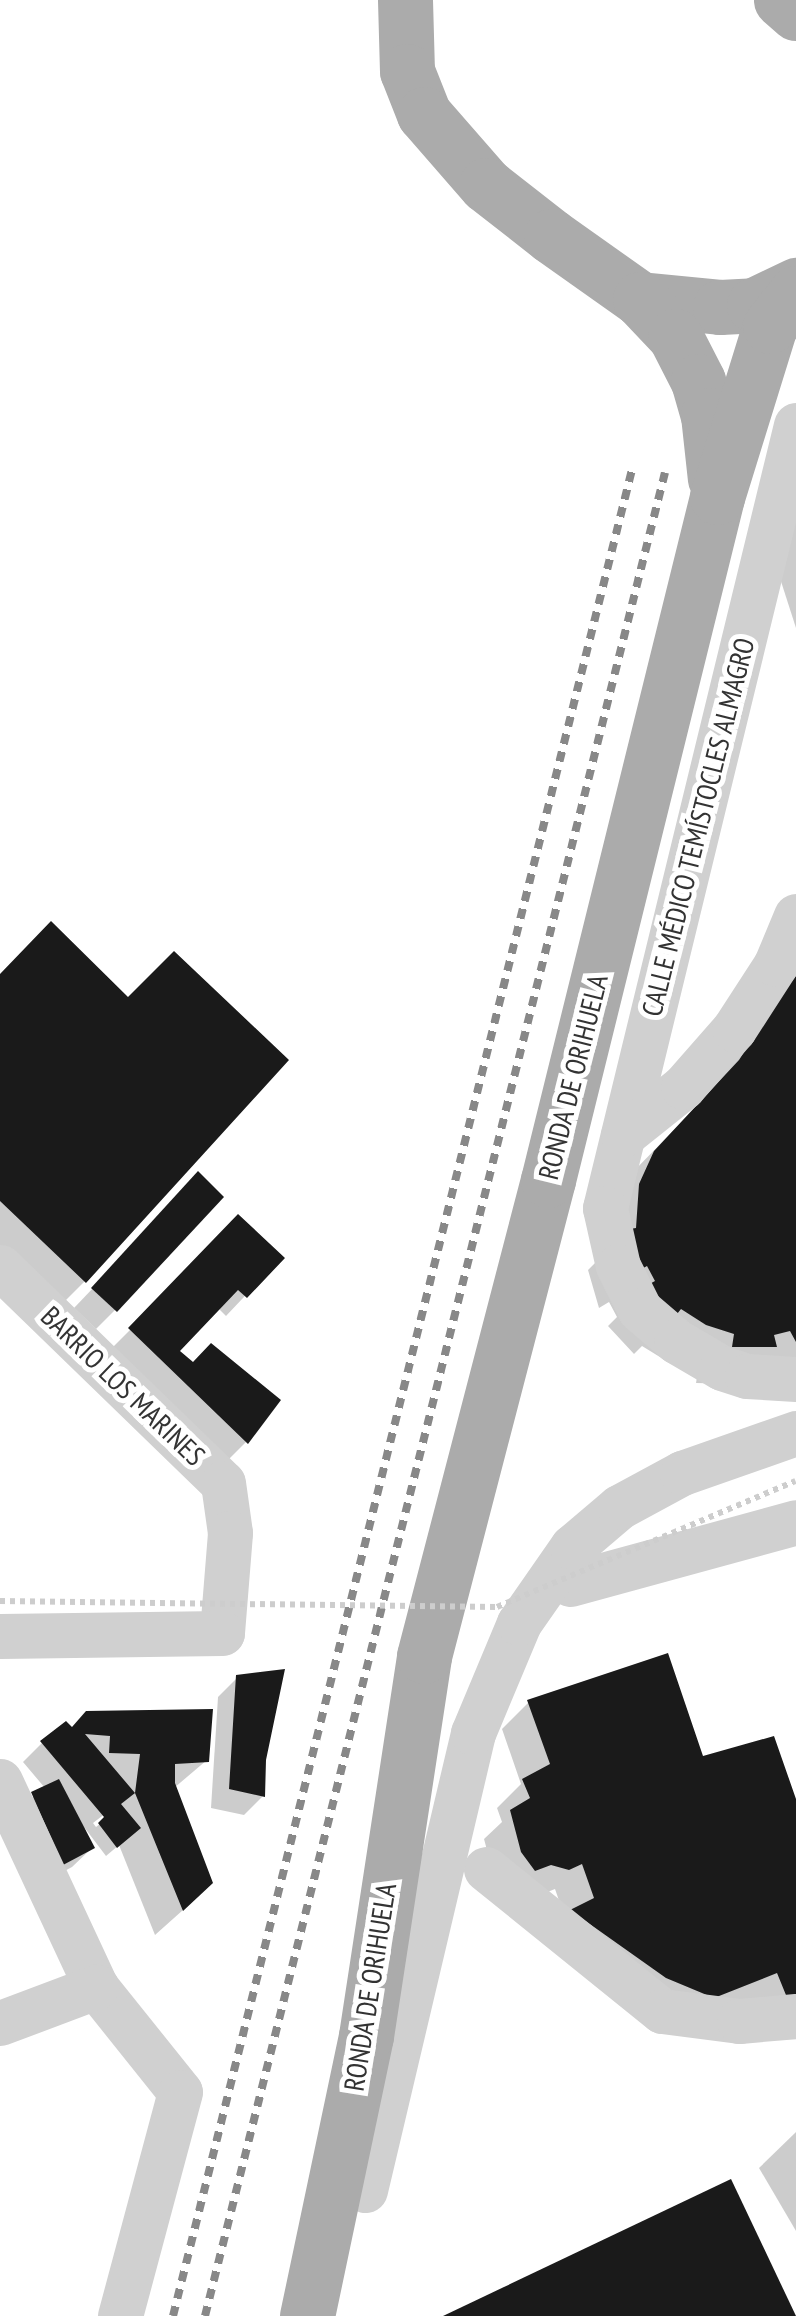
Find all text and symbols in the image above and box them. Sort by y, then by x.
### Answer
street label: CALLE MÉDICO TEMÍSTOCLES ALMAGRO [634,634,762,1020]
street label: RONDA DE ORIHUELA [531,971,615,1183]
street label: BARRIO LOS MARINES [34,1299,212,1473]
street label: RONDA DE ORIHUELA [337,1880,403,2094]

